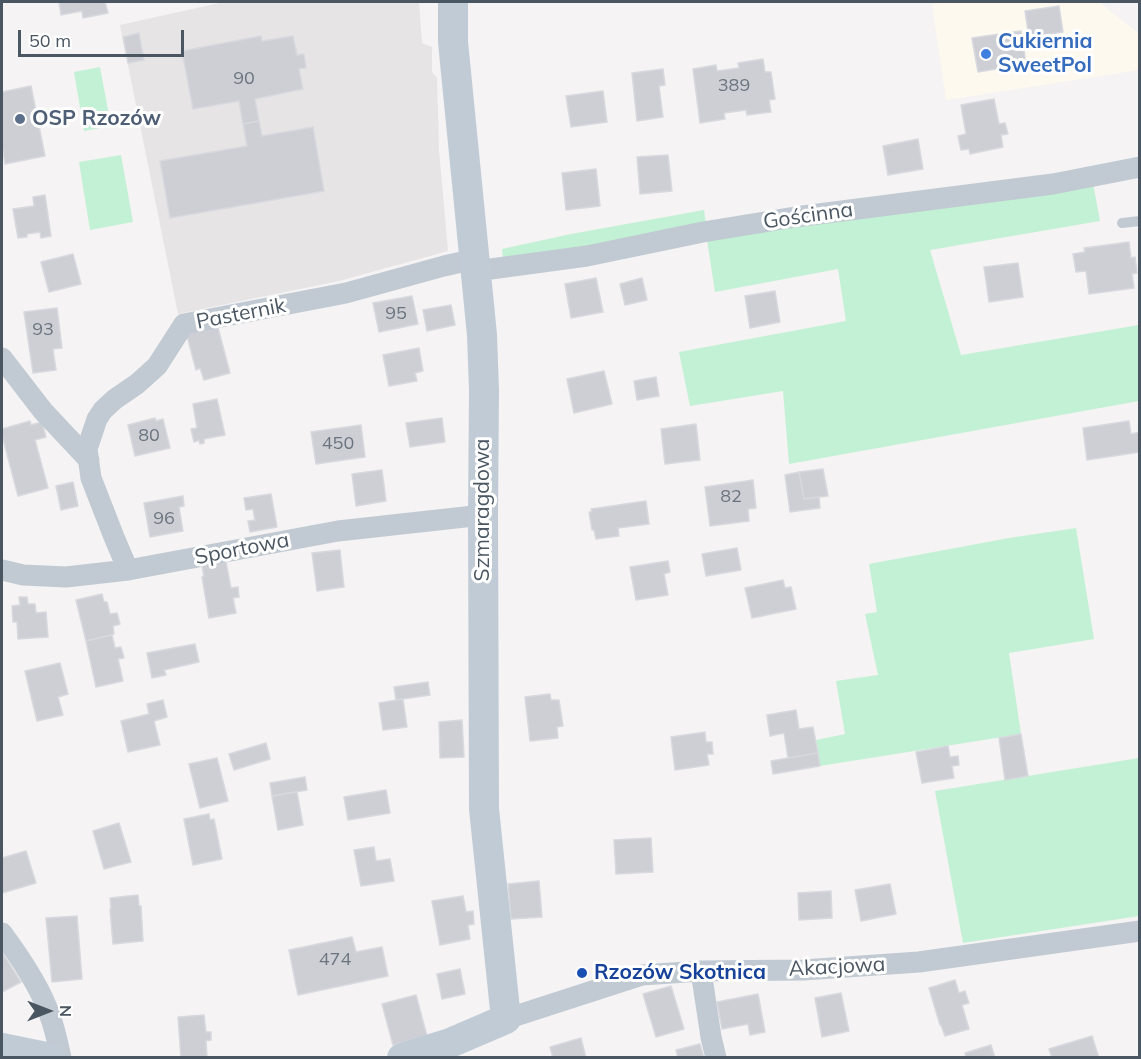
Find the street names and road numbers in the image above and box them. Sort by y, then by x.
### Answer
street label: Gościnna [762,197,854,235]
street label: Pasternik [194,293,288,335]
street label: Szmaragdowa [470,439,496,581]
street label: Sportowa [193,528,291,570]
street label: Akacjowa [788,952,886,982]

